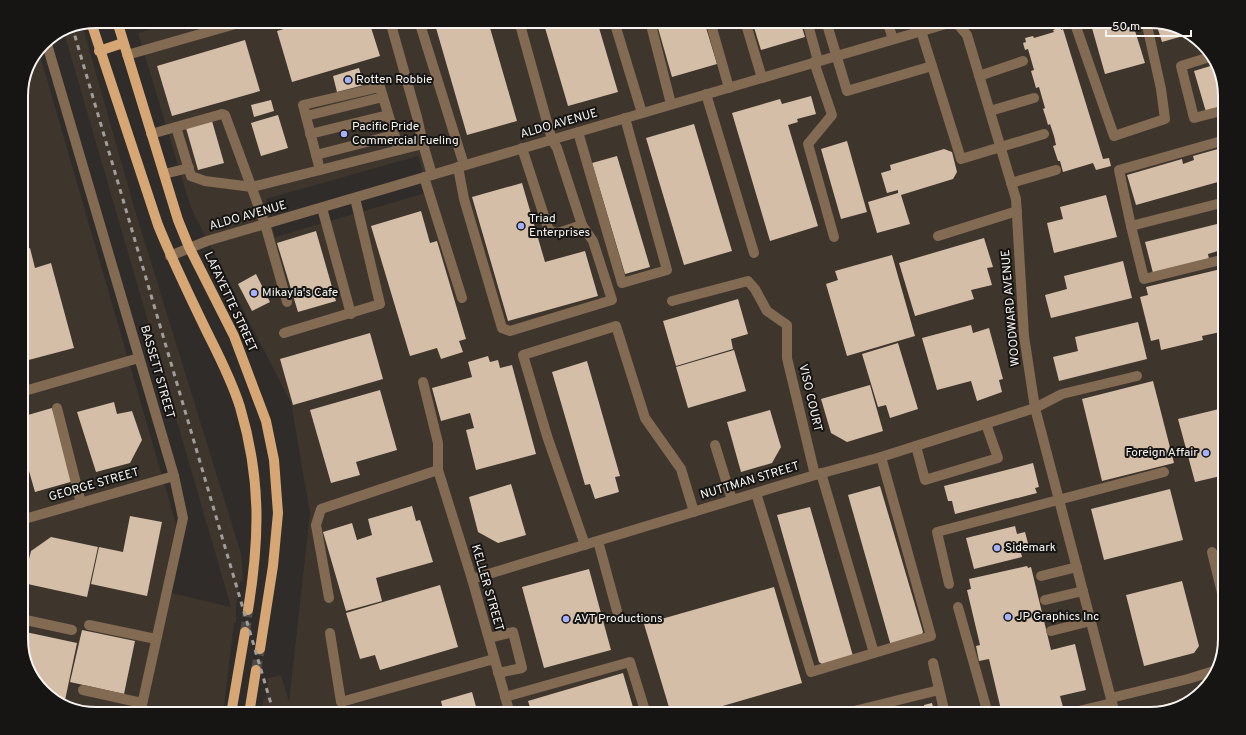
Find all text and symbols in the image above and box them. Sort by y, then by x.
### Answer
scale bar [1106,12,1191,38]
text: 50 m [1112,19,1140,35]
place label: Rotten Robbie [356,72,433,88]
marker: Rotten Robbie [343,75,353,85]
street label: ALDO AVENUE [519,105,599,143]
place label: Pacific Pride Commercial Fueling [352,119,459,149]
marker: Pacific Pride Commercial Fueling [339,129,349,139]
street label: ALDO AVENUE [208,197,288,235]
place label: Triad Enterprises [529,211,590,241]
marker: Triad Enterprises [516,221,526,231]
street label: LAFAYETTE STREET [200,249,260,355]
street label: WOODWARD AVENUE [998,249,1024,367]
place label: Mikayla's Cafe [262,285,338,301]
marker: Mikayla's Cafe [249,288,259,298]
street label: BASSETT STREET [136,323,178,421]
street label: VISO COURT [794,362,826,434]
place label: Foreign Affair [1126,445,1198,461]
marker: Foreign Affair [1201,448,1211,458]
street label: NUTTMAN STREET [699,458,801,504]
street label: GEORGE STREET [47,464,141,506]
place label: Sidemark [1005,540,1056,556]
street label: KELLER STREET [467,543,507,633]
marker: Sidemark [992,543,1002,553]
place label: JP Graphics Inc [1016,609,1099,625]
place label: AVT Productions [574,611,663,627]
marker: JP Graphics Inc [1003,612,1013,622]
marker: AVT Productions [561,614,571,624]

